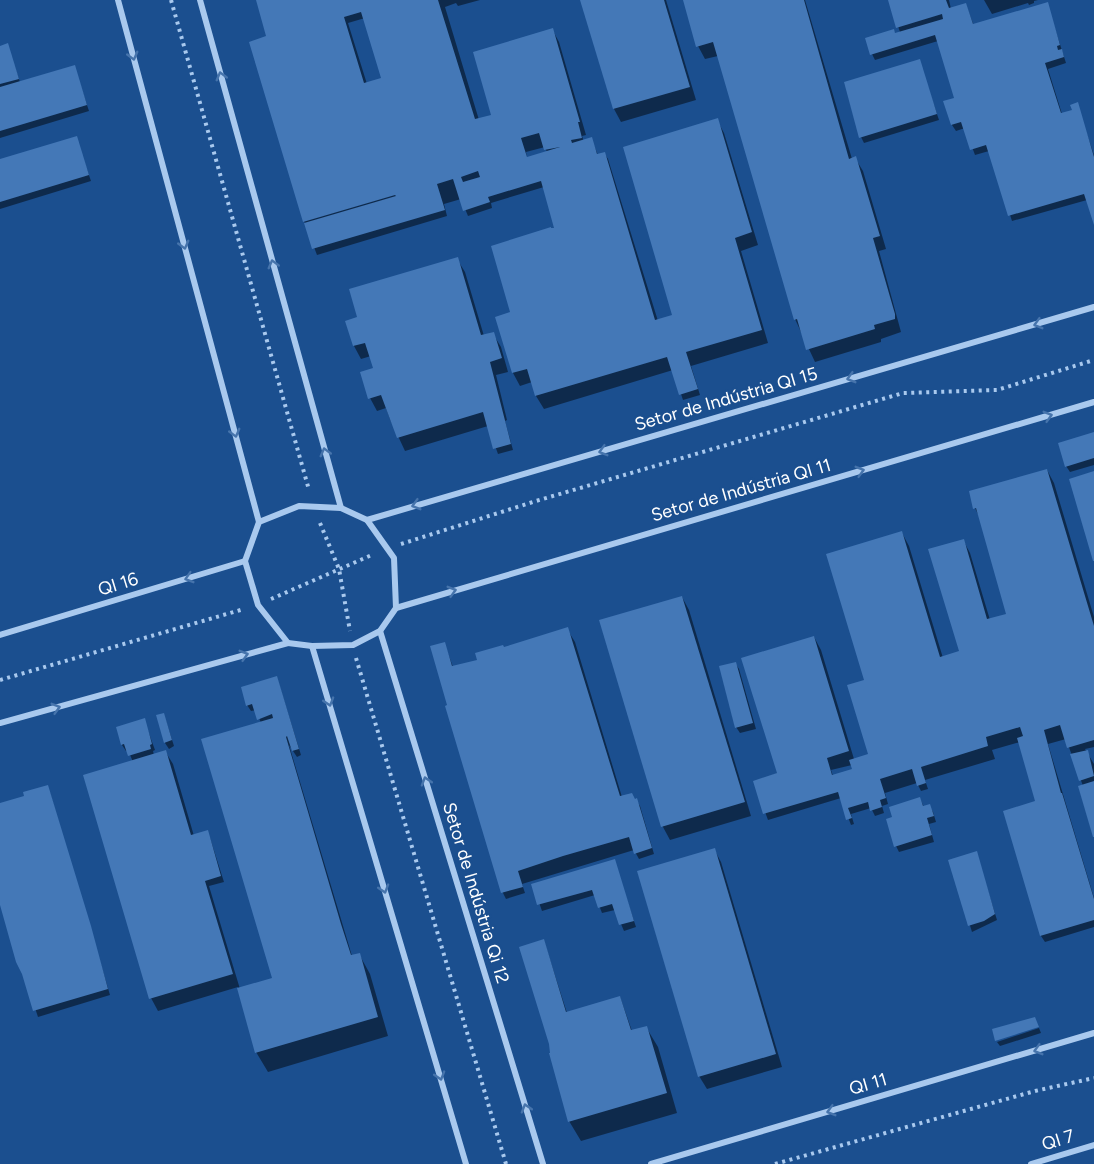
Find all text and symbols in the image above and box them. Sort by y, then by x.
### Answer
one-way arrow [126,51,138,61]
one-way arrow [216,71,229,81]
one-way arrow [177,239,189,250]
one-way arrow [268,259,281,269]
one-way arrow [1033,317,1044,329]
street label: Setor de Indústria QI 15 [632,362,820,436]
one-way arrow [846,371,857,383]
one-way arrow [1042,411,1052,423]
one-way arrow [228,427,240,438]
one-way arrow [598,444,609,456]
one-way arrow [320,447,332,458]
street label: Setor de Indústria QI 11 [648,454,834,526]
one-way arrow [855,466,865,478]
one-way arrow [411,498,421,511]
street label: QI 16 [95,567,141,601]
one-way arrow [184,571,195,583]
one-way arrow [446,586,457,598]
one-way arrow [238,650,249,662]
one-way arrow [322,696,334,707]
one-way arrow [51,702,61,715]
one-way arrow [421,776,433,787]
street label: Setor de Indústria Qi 12 [438,800,514,986]
one-way arrow [377,883,389,894]
one-way arrow [1033,1043,1044,1055]
street label: QI 11 [847,1068,889,1100]
one-way arrow [433,1070,445,1081]
one-way arrow [521,1103,533,1114]
one-way arrow [826,1104,837,1116]
street label: QI 7 [1039,1125,1077,1155]

